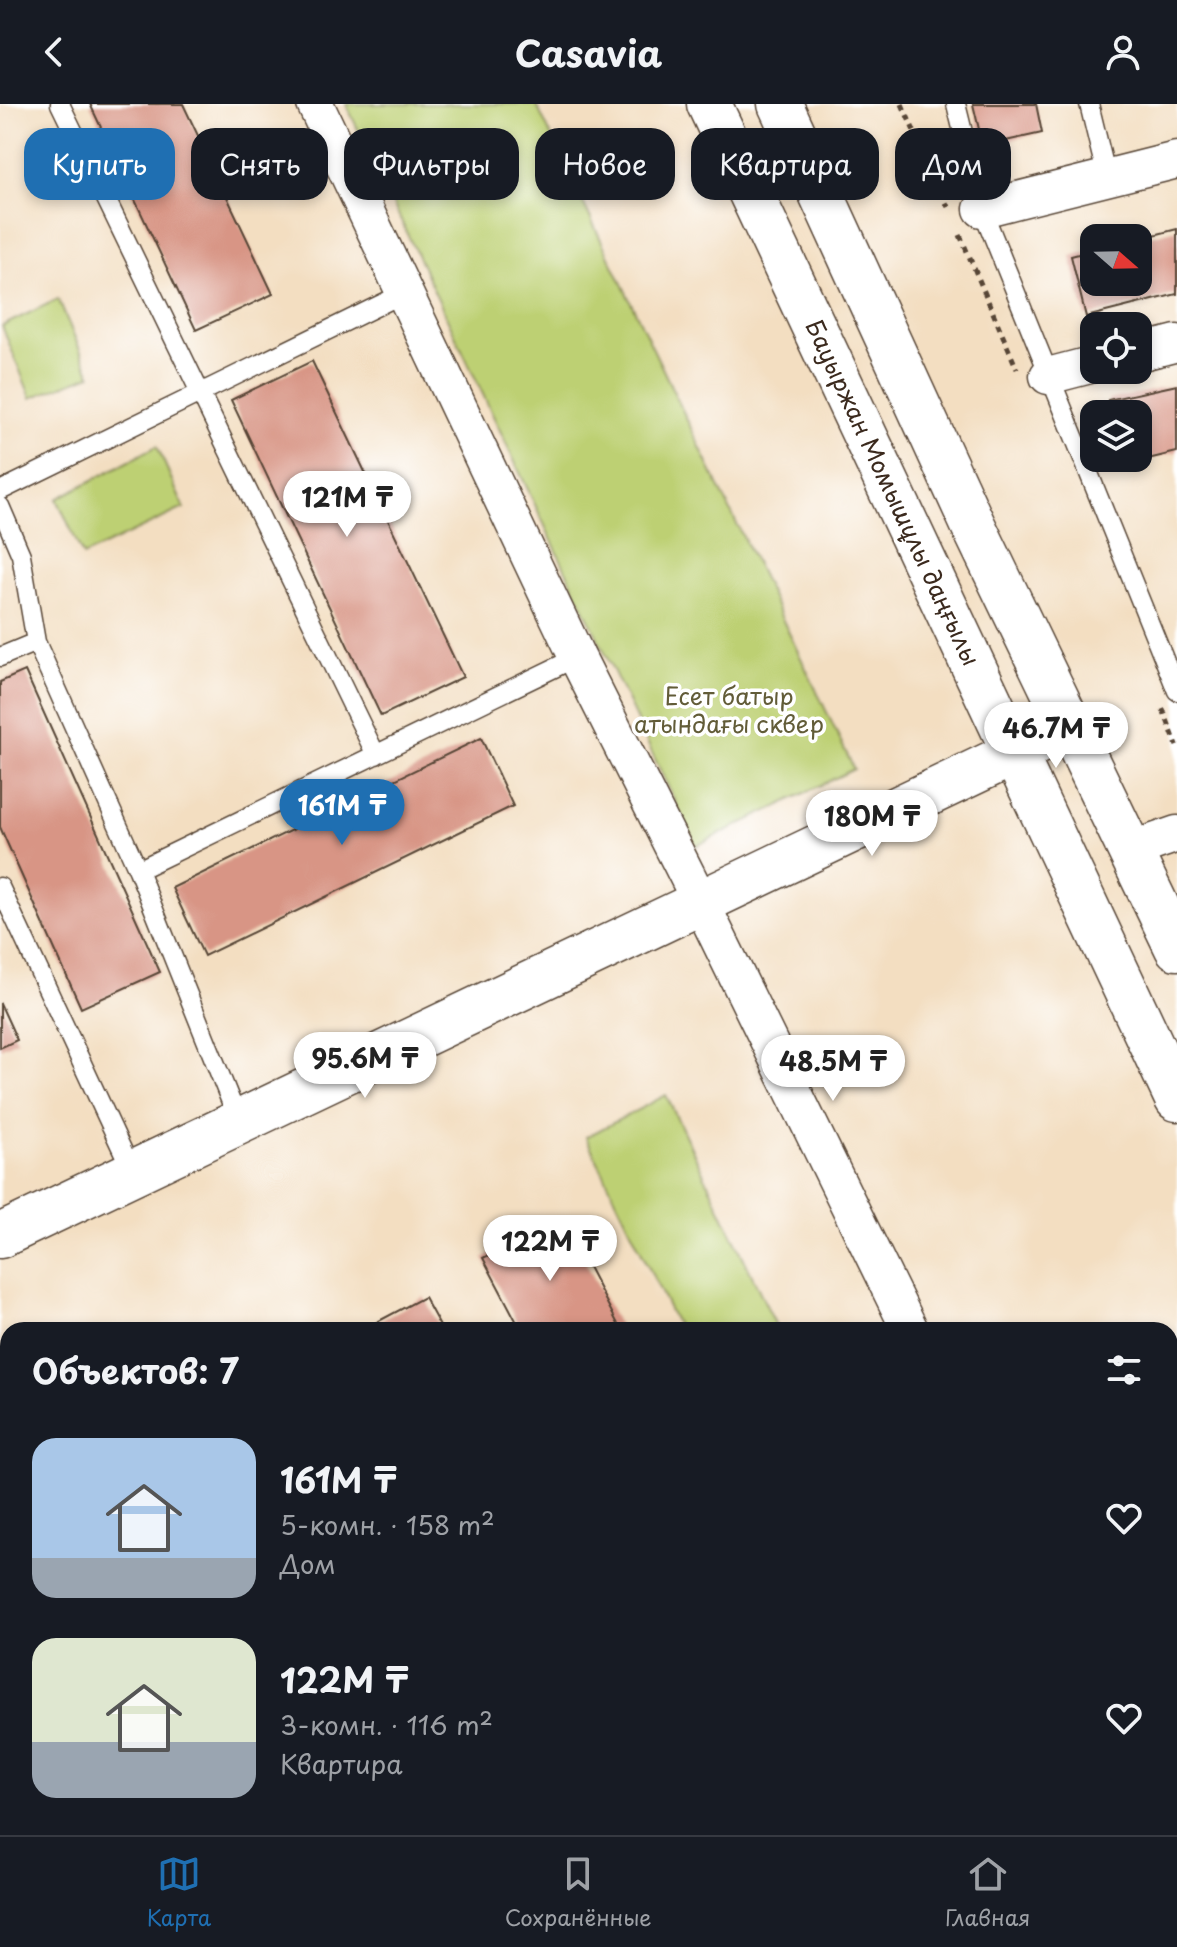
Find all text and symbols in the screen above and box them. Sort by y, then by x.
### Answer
text: Casavia [515,25,662,79]
icon: back [32,30,76,74]
icon: person [1101,30,1145,74]
chip: Купить [24,128,175,200]
chip: Снять [191,128,328,200]
chip: Фильтры [344,128,519,200]
chip: Новое [535,128,675,200]
chip: Квартира [691,128,879,200]
chip: Дом [895,128,1011,200]
north arrow [1080,224,1152,296]
map controls [1080,224,1152,472]
button: locate [1080,312,1152,384]
street label: Бауыржан Момышұлы даңғылы [798,313,990,671]
button: layers [1080,400,1152,472]
pin: 121M ₸ [282,471,412,539]
text: 121M ₸ [301,477,393,516]
park label: Есет батыр атындағы сквер [634,677,824,741]
pin: 46.7M ₸ [982,702,1130,770]
text: 46.7M ₸ [1002,708,1110,747]
pin: 161M ₸ [277,779,407,847]
text: 161M ₸ [297,785,387,824]
pin: 180M ₸ [807,790,937,858]
text: 180M ₸ [824,796,920,835]
pin: 95.6M ₸ [291,1032,439,1100]
pin: 48.5M ₸ [759,1035,907,1103]
text: 95.6M ₸ [312,1038,418,1077]
text: 48.5M ₸ [779,1041,887,1080]
pin: 122M ₸ [485,1215,615,1283]
text: 122M ₸ [501,1221,599,1260]
text: Объектов: 7 [32,1344,239,1396]
icon: filters [1102,1348,1146,1392]
text: 161M ₸ [280,1453,396,1505]
icon: home [96,1470,192,1566]
icon: heart [1102,1496,1146,1540]
text: 5-комн. · 158 m² [280,1505,495,1544]
text: Дом [280,1544,336,1583]
text: 122M ₸ [280,1653,408,1705]
icon: home [96,1670,192,1766]
icon: heart [1102,1696,1146,1740]
text: 3-комн. · 116 m² [280,1705,493,1744]
text: Квартира [280,1744,403,1783]
tab: Карта [147,1852,211,1933]
tab: Сохранённые [505,1852,652,1933]
tab: Главная [945,1852,1030,1933]

